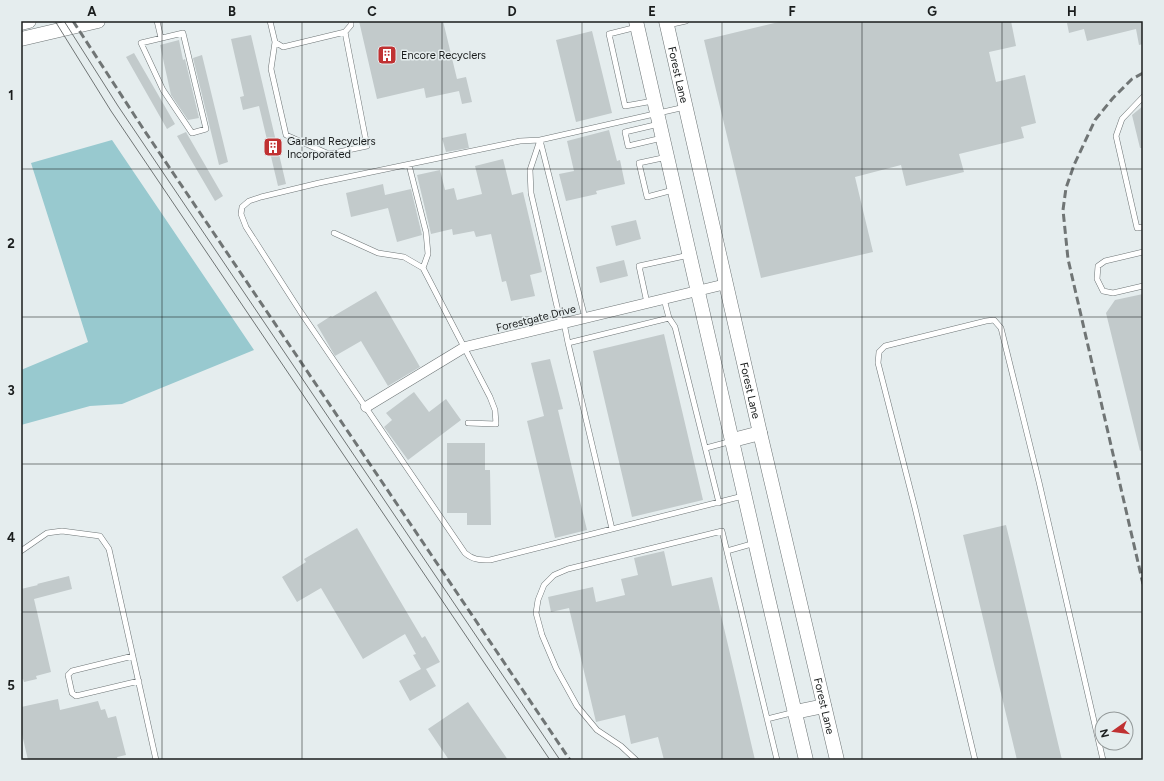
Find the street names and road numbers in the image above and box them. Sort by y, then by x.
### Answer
street label: Forest Lane [665,45,690,104]
street label: Forestgate Drive [495,302,577,335]
street label: Forest Lane [737,361,763,420]
street label: Forest Lane [811,677,837,736]

